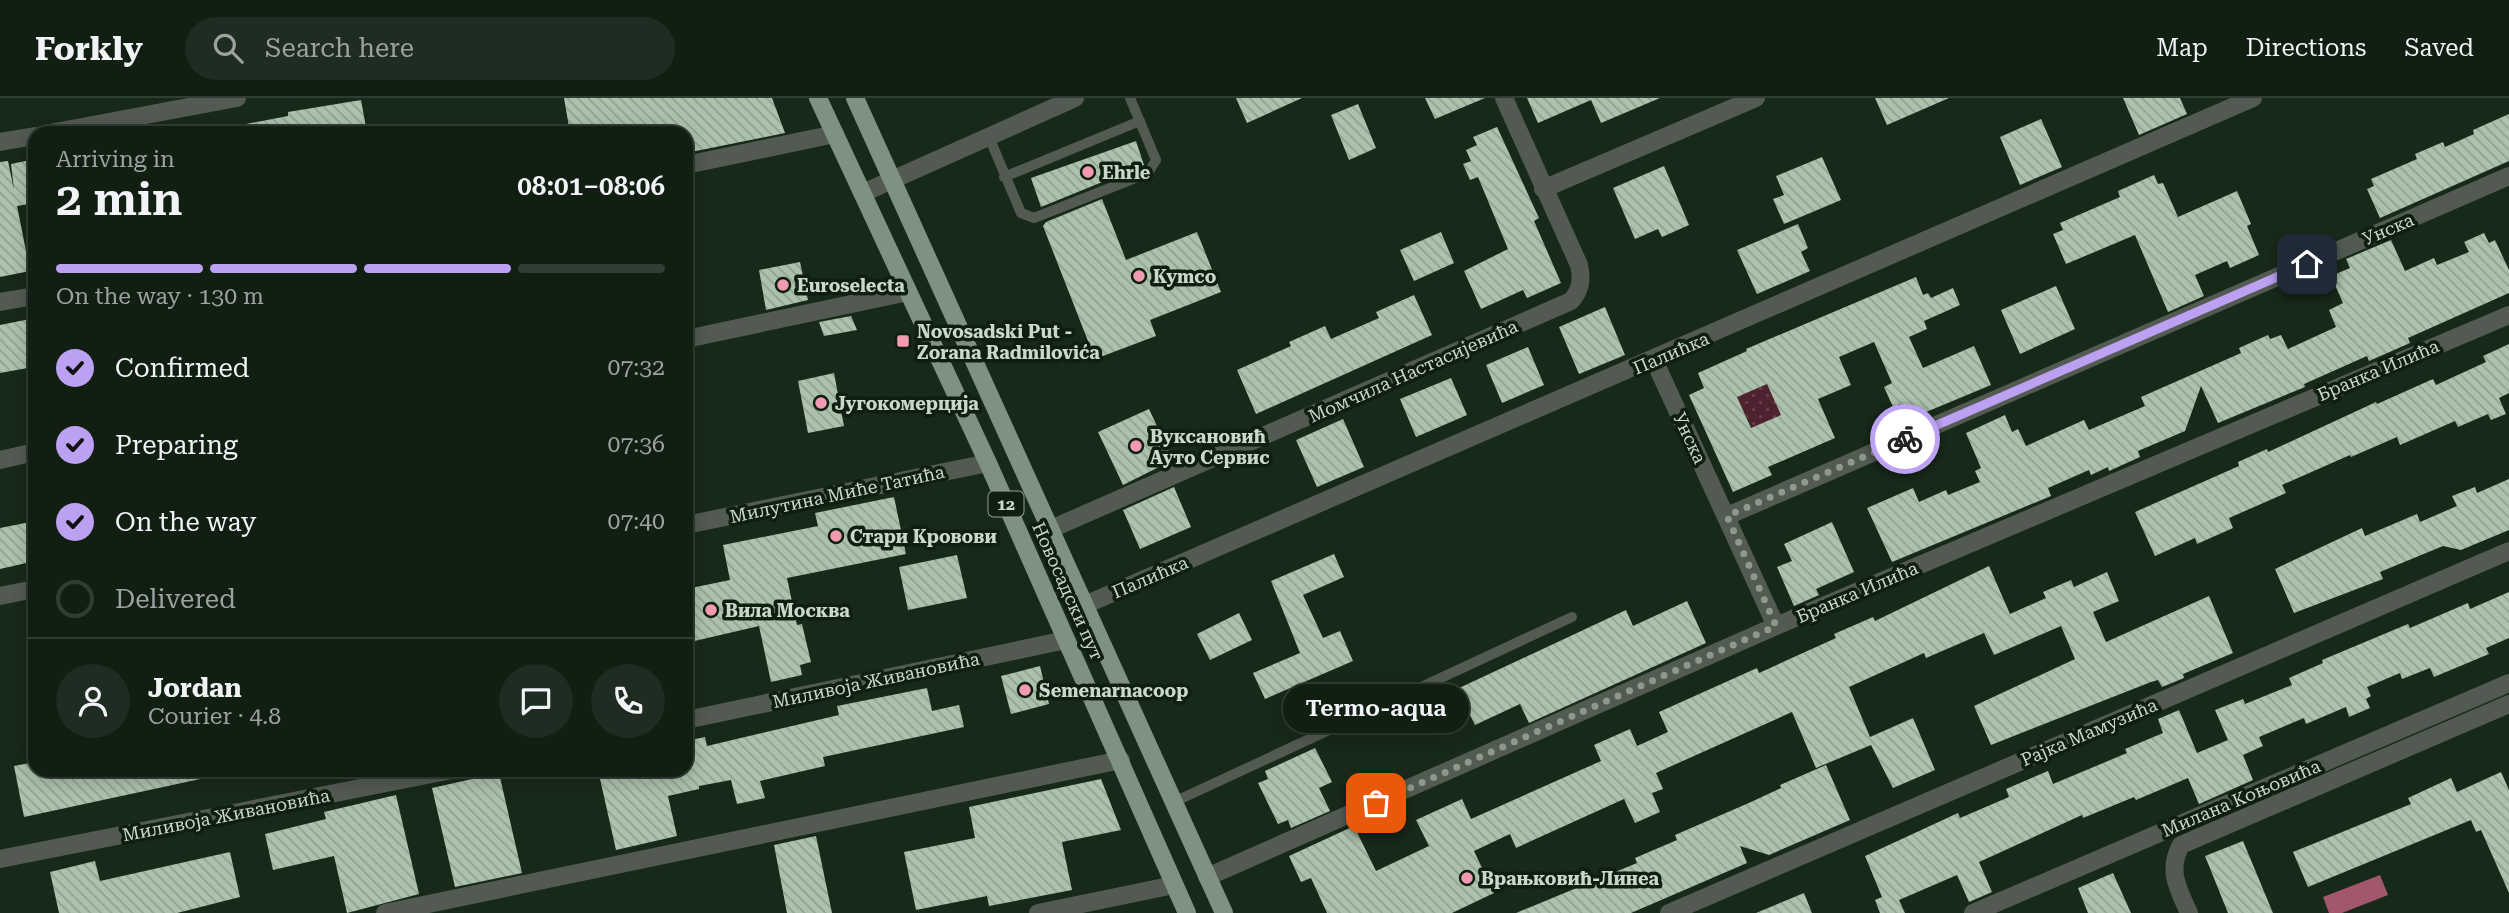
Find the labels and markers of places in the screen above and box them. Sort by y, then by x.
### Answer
place label: Ehrle [1102,162,1151,183]
marker: Ehrle [1080,164,1096,180]
pin [2277,234,2337,294]
place label: Kymco [1153,266,1217,287]
marker: Kymco [1131,268,1147,284]
place label: Euroselecta [797,275,905,296]
marker: Euroselecta [775,277,791,293]
place label: Novosadski Put - Zorana Radmilovića [917,321,1100,363]
marker: Novosadski Put - Zorana Radmilovića [895,333,911,349]
place label: Југокомерција [835,393,979,414]
marker: Југокомерција [813,395,829,411]
place label: Вуксановић Ауто Сервис [1150,426,1270,468]
marker: Вуксановић Ауто Сервис [1128,438,1144,454]
place label: Стари Кровови [850,526,997,547]
marker: Стари Кровови [828,528,844,544]
place label: Вила Москва [725,600,850,621]
marker: Вила Москва [703,602,719,618]
place label: Semenarnacoop [1039,680,1188,701]
marker: Semenarnacoop [1017,682,1033,698]
callout: Termo-aqua [1283,684,1469,733]
pin [1346,773,1406,833]
place label: Врањковић-Линеа [1481,868,1659,889]
marker: Врањковић-Линеа [1459,870,1475,886]

